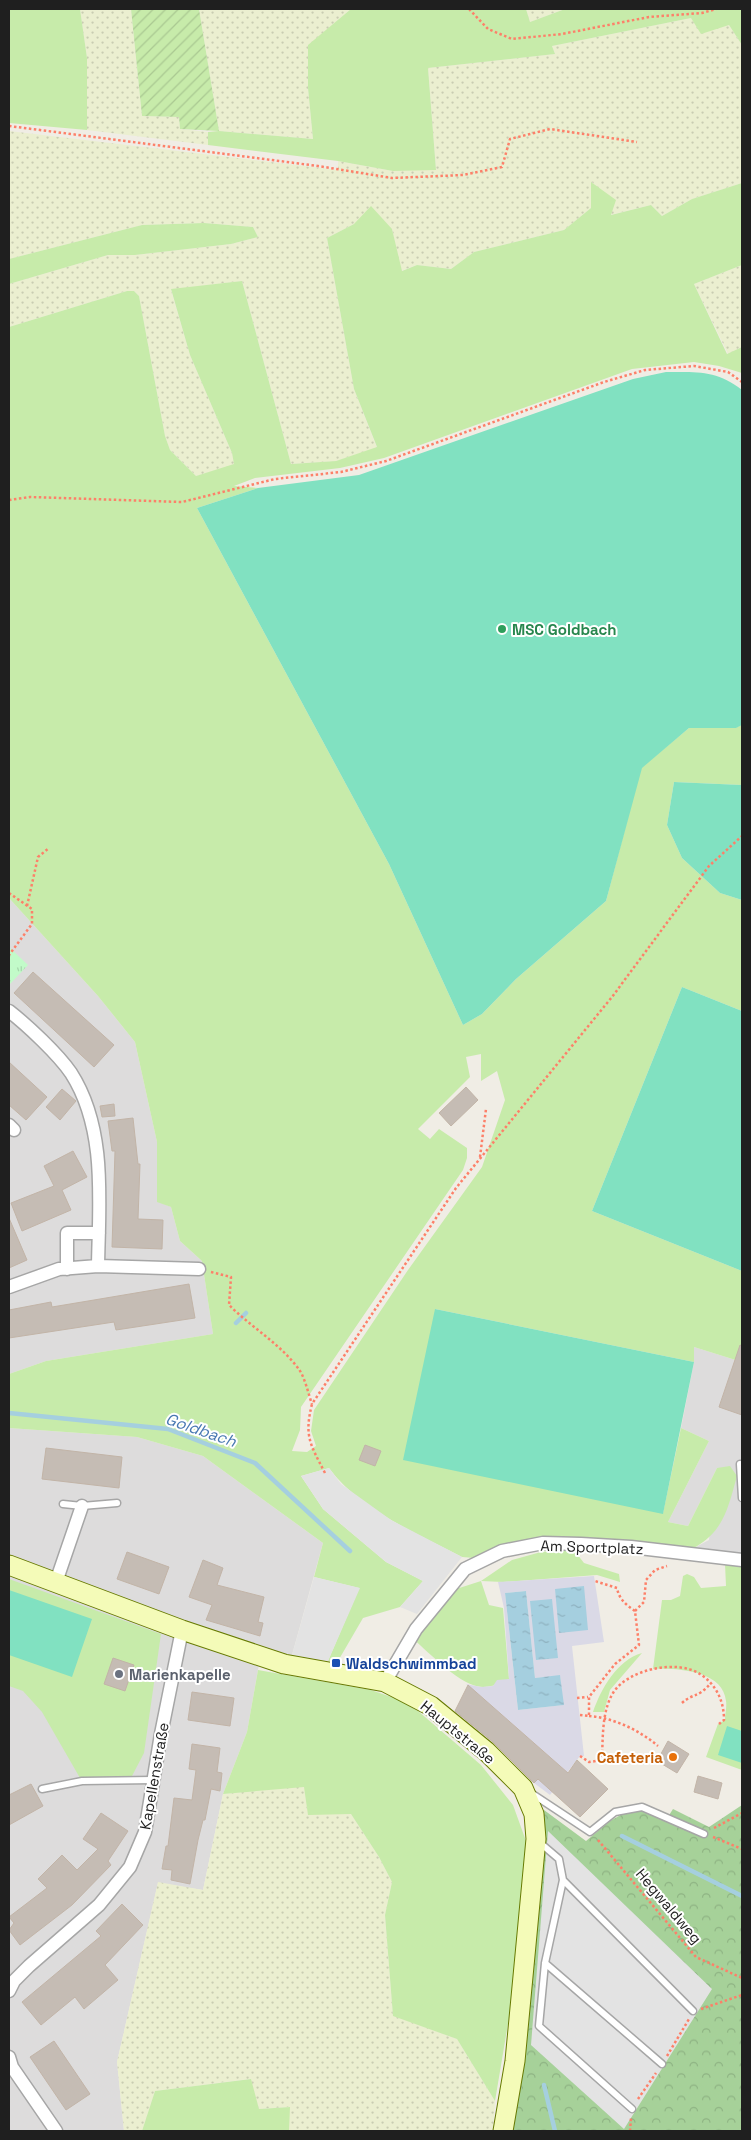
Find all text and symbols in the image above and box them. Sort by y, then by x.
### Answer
place label: MSC Goldbach [512,620,617,639]
marker: MSC Goldbach [496,623,508,635]
water label: Goldbach [163,1408,240,1452]
street label: Am Sportplatz [540,1536,644,1558]
place label: Waldschwimmbad [346,1654,477,1673]
marker: Waldschwimmbad [330,1657,342,1669]
place label: Marienkapelle [129,1665,231,1684]
marker: Marienkapelle [113,1668,125,1680]
street label: Hauptstraße [417,1696,499,1768]
street label: Kapellenstraße [135,1721,173,1831]
place label: Cafeteria [597,1748,663,1767]
marker: Cafeteria [667,1751,679,1763]
street label: Hegwaldweg [632,1864,706,1948]

